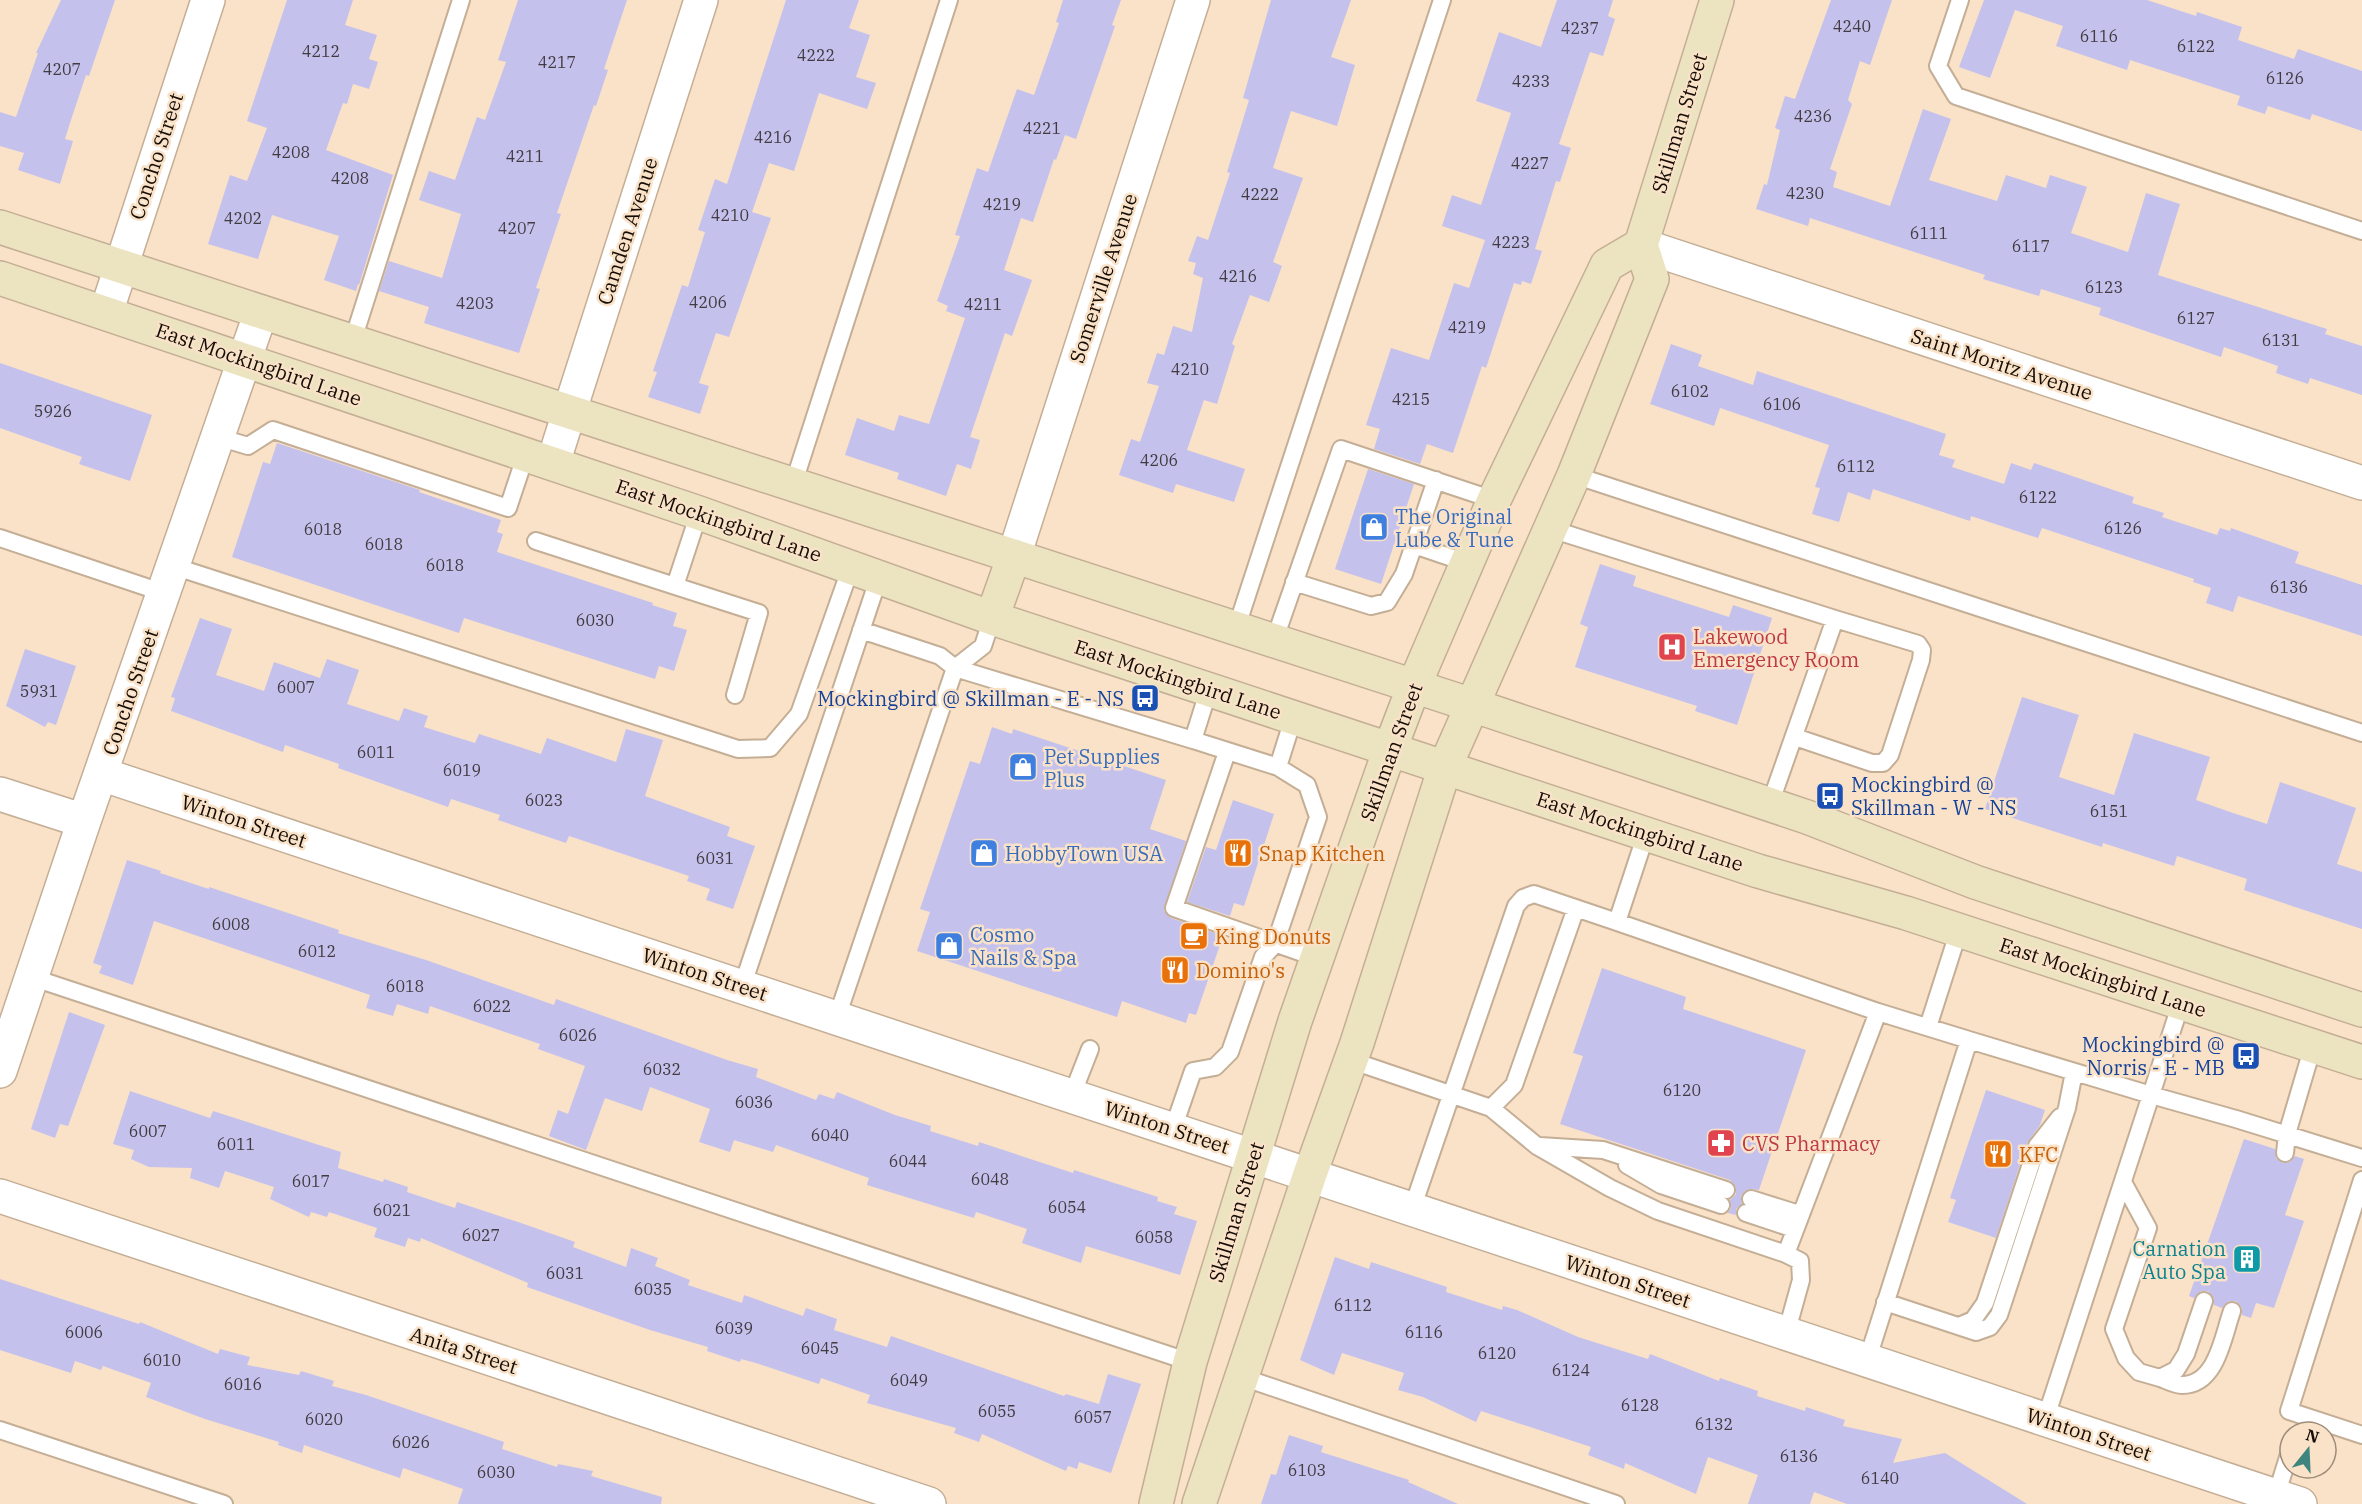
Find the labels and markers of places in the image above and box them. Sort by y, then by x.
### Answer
place label: The Original Lube & Tune [1395,503,1514,553]
shop icon: The Original Lube & Tune [1358,511,1390,543]
place label: Lakewood Emergency Room [1693,623,1859,673]
hospital icon: Lakewood Emergency Room [1656,631,1688,663]
bus stop icon: Mockingbird @ Skillman - E - NS [1129,682,1161,714]
place label: Mockingbird @ Skillman - E - NS [817,685,1124,712]
place label: Pet Supplies Plus [1044,743,1160,793]
shop icon: Pet Supplies Plus [1007,751,1039,783]
place label: Mockingbird @ Skillman - W - NS [1851,771,2016,821]
bus stop icon: Mockingbird @ Skillman - W - NS [1814,780,1846,812]
shop icon: HobbyTown USA [968,837,1000,869]
restaurant icon: Snap Kitchen [1222,837,1254,869]
place label: HobbyTown USA [1005,840,1163,867]
place label: Snap Kitchen [1259,840,1385,867]
cafe icon: King Donuts [1178,920,1210,952]
place label: Cosmo Nails & Spa [970,921,1077,971]
place label: King Donuts [1215,923,1331,950]
shop icon: Cosmo Nails & Spa [933,930,965,962]
restaurant icon: Domino's [1159,954,1191,986]
place label: Domino's [1196,957,1285,984]
place label: Mockingbird @ Norris - E - MB [2082,1031,2225,1081]
bus stop icon: Mockingbird @ Norris - E - MB [2230,1040,2262,1072]
pharmacy icon: CVS Pharmacy [1705,1127,1737,1159]
place label: CVS Pharmacy [1742,1130,1881,1157]
restaurant icon: KFC [1982,1138,2014,1170]
place label: KFC [2019,1141,2058,1168]
place label: Carnation Auto Spa [2133,1235,2226,1285]
building icon: Carnation Auto Spa [2231,1243,2263,1275]

